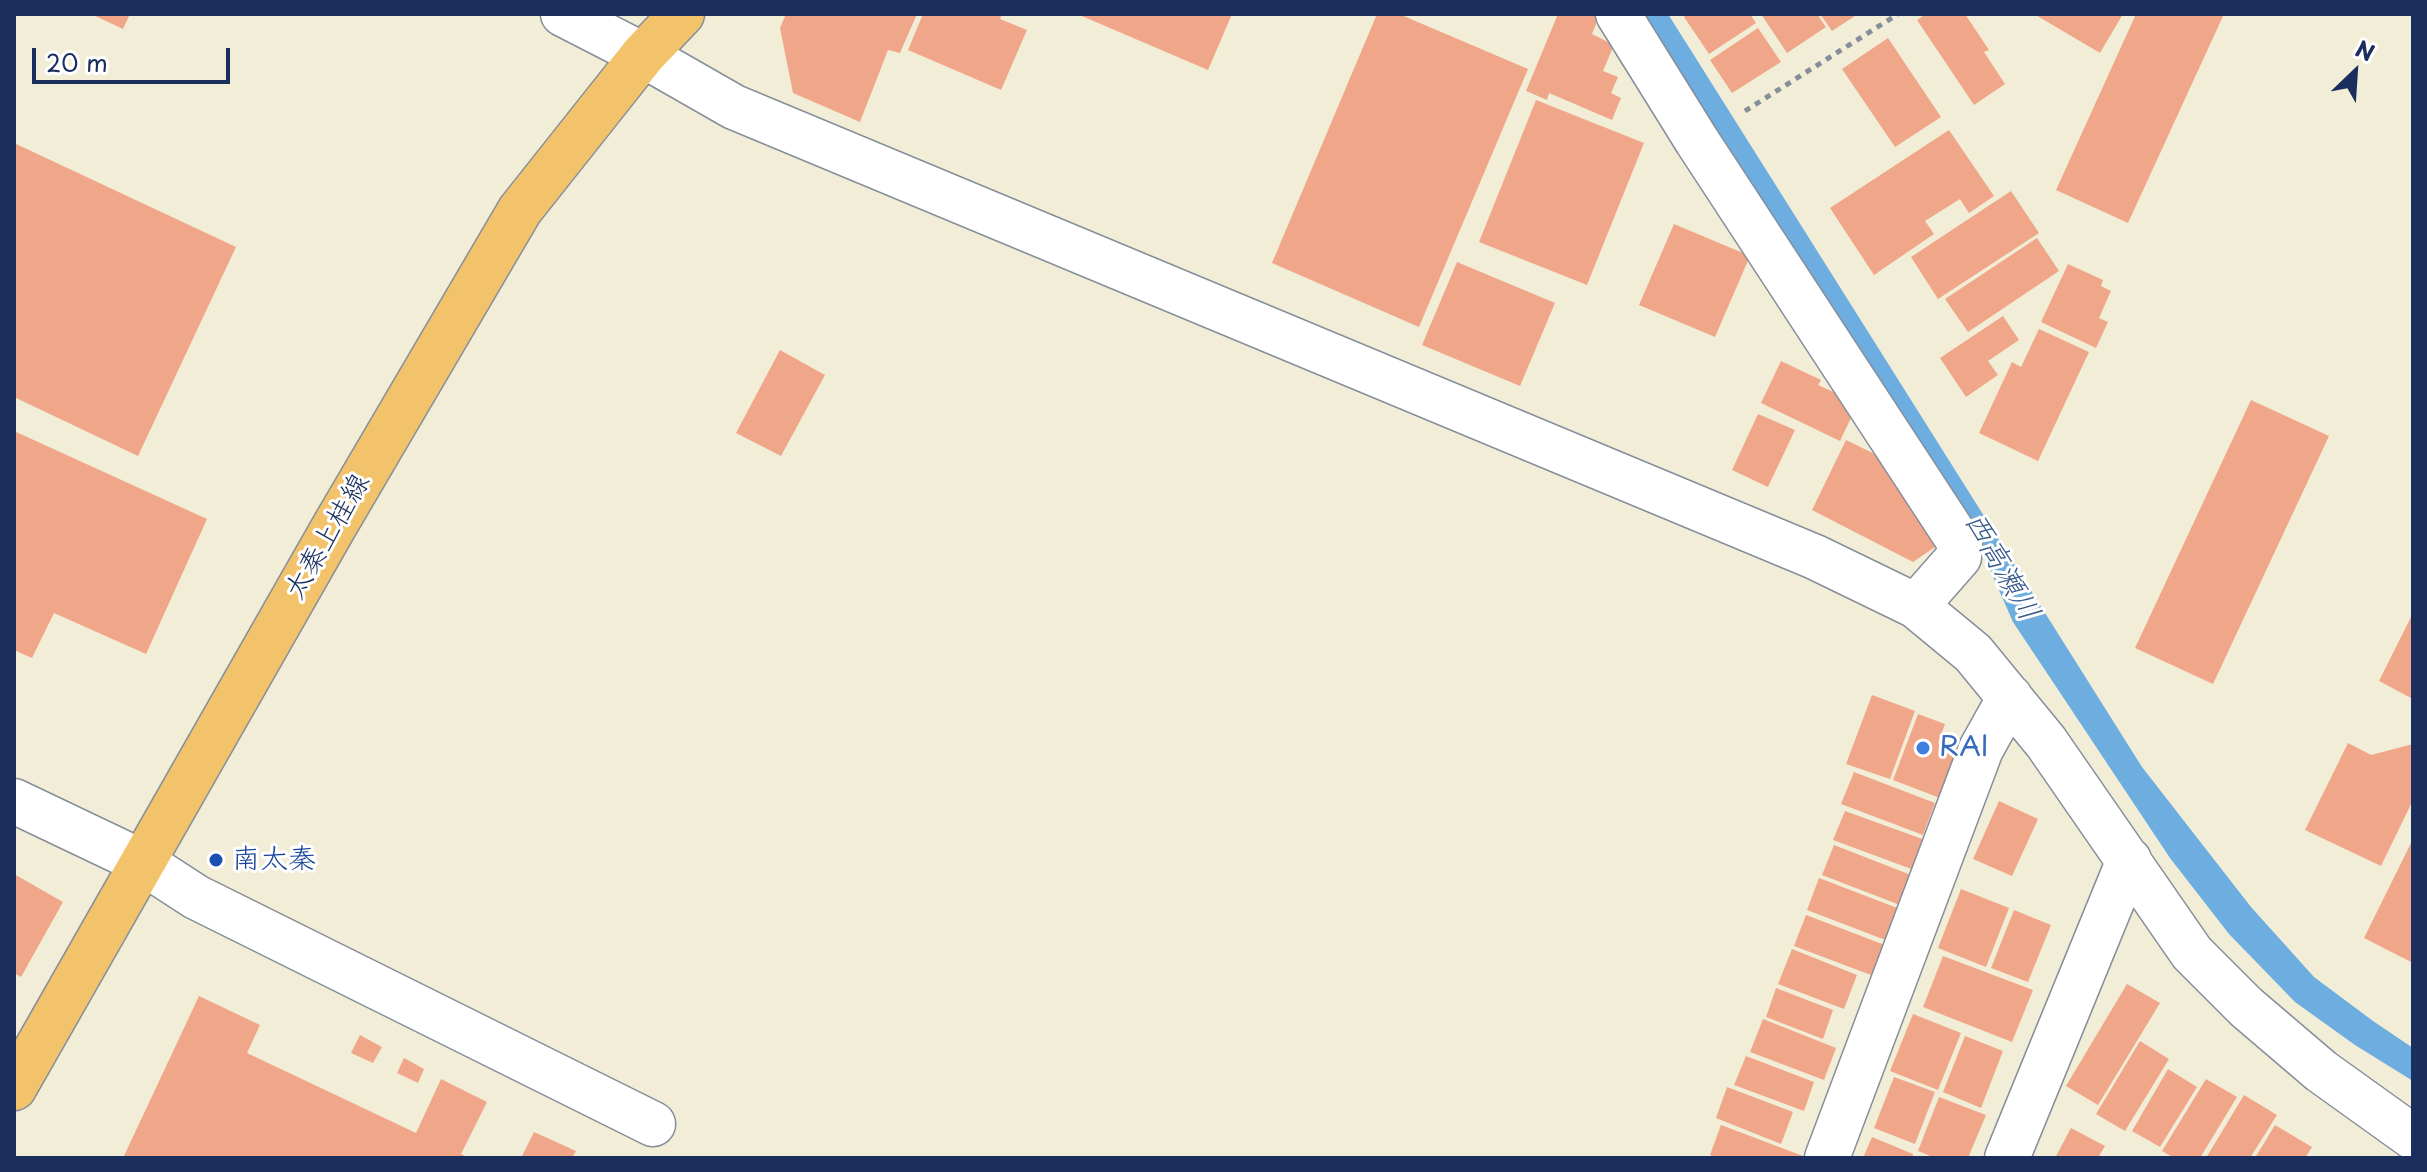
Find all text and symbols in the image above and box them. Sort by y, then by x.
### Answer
text: N [2350,31,2380,68]
scale bar [36,32,234,82]
north arrow [2315,32,2395,112]
text: 20 m [46,44,108,80]
street label: 太秦上桂線 [278,468,378,606]
water label: 西高瀬川 [1955,506,2047,628]
place label: RAI [1939,731,1989,765]
marker: RAI [1914,739,1932,757]
place label: 南太秦 [232,843,316,877]
marker: 南太秦 [207,851,225,869]

